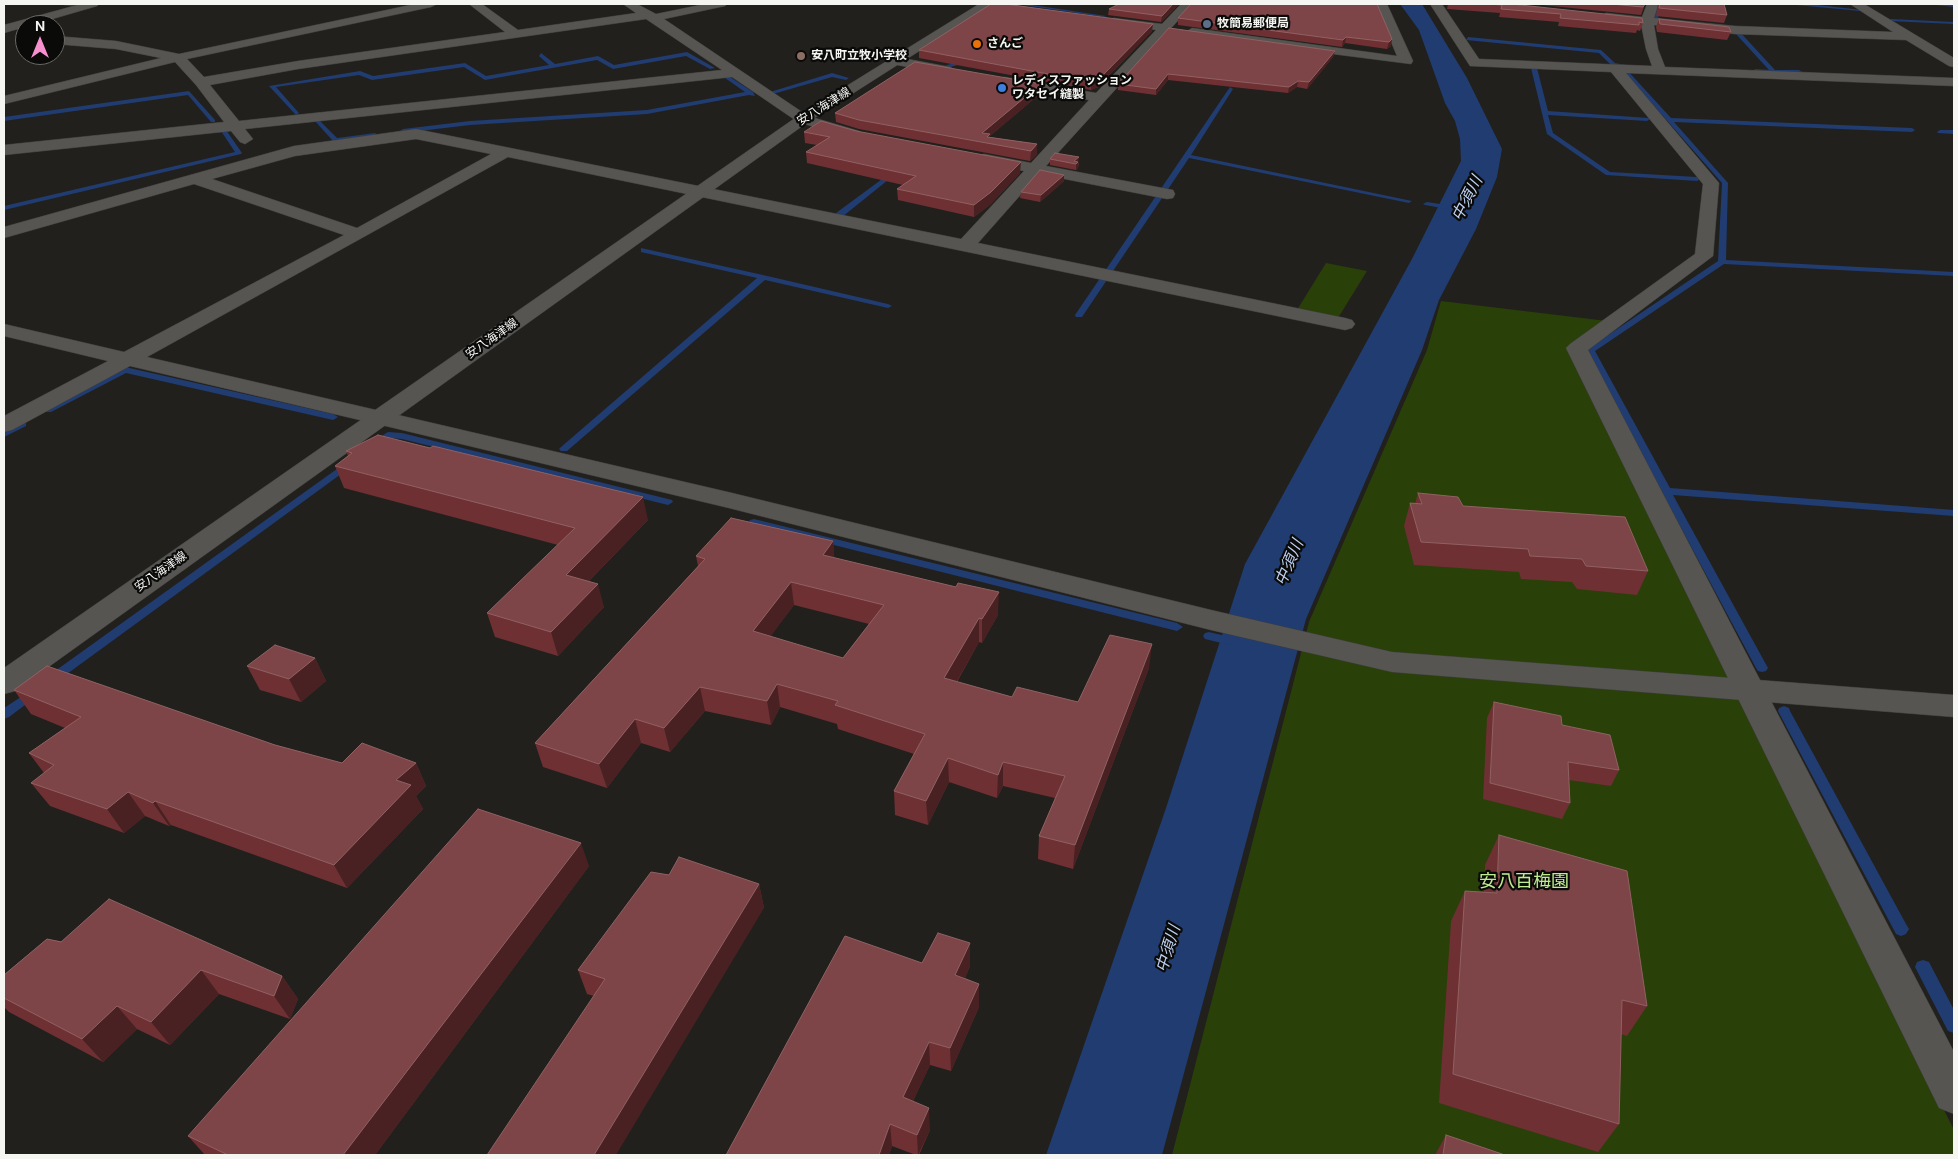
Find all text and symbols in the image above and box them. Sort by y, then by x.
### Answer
north arrow [15,15,65,65]
text: N [35,17,45,35]
place label: 牧簡易郵便局 [1217,17,1289,31]
marker: 牧簡易郵便局 [1201,18,1213,30]
place label: さんご [987,37,1023,51]
marker: さんご [971,38,983,50]
place label: 安八町立牧小学校 [811,49,907,63]
marker: 安八町立牧小学校 [795,50,807,62]
place label: レディスファッション ワタセイ縫製 [1012,74,1132,102]
marker: レディスファッション ワタセイ縫製 [996,82,1008,94]
street label: 安八海津線 [795,85,853,129]
water label: 中須川 [1449,173,1487,225]
street label: 安八海津線 [463,316,521,362]
water label: 中須川 [1272,537,1308,589]
street label: 安八海津線 [132,549,190,595]
park label: 安八百梅園 [1479,871,1569,893]
water label: 中須川 [1153,923,1185,975]

